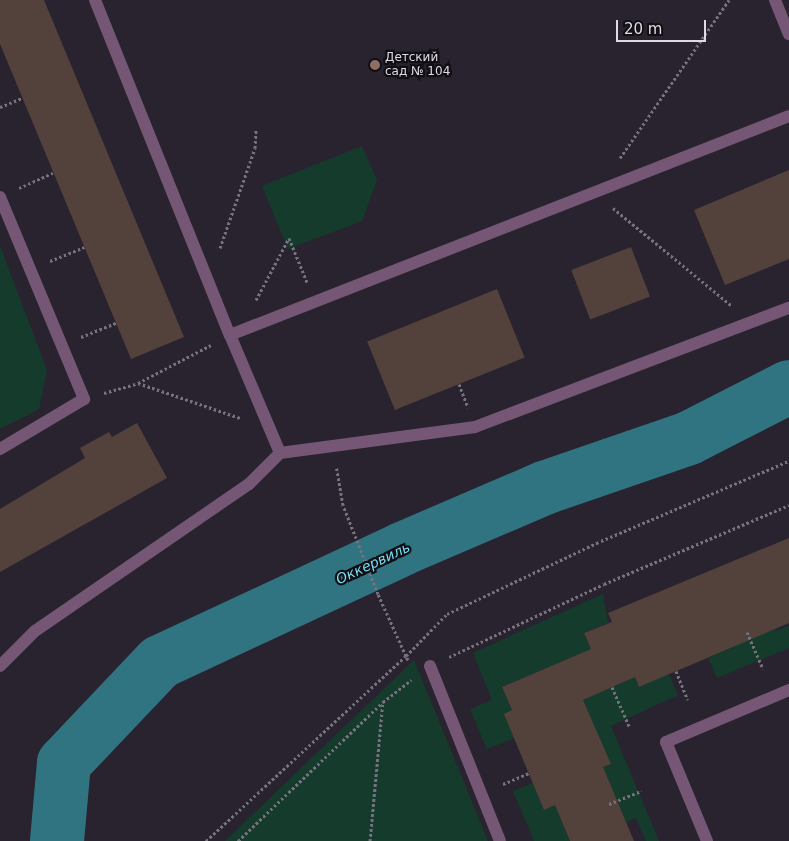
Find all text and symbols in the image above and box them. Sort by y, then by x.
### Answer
scale bar [619,10,709,42]
text: 20 m [624,20,662,38]
place label: Детский сад № 104 [385,51,450,79]
marker: Детский сад № 104 [369,59,381,71]
water label: Оккервиль [333,538,413,588]

